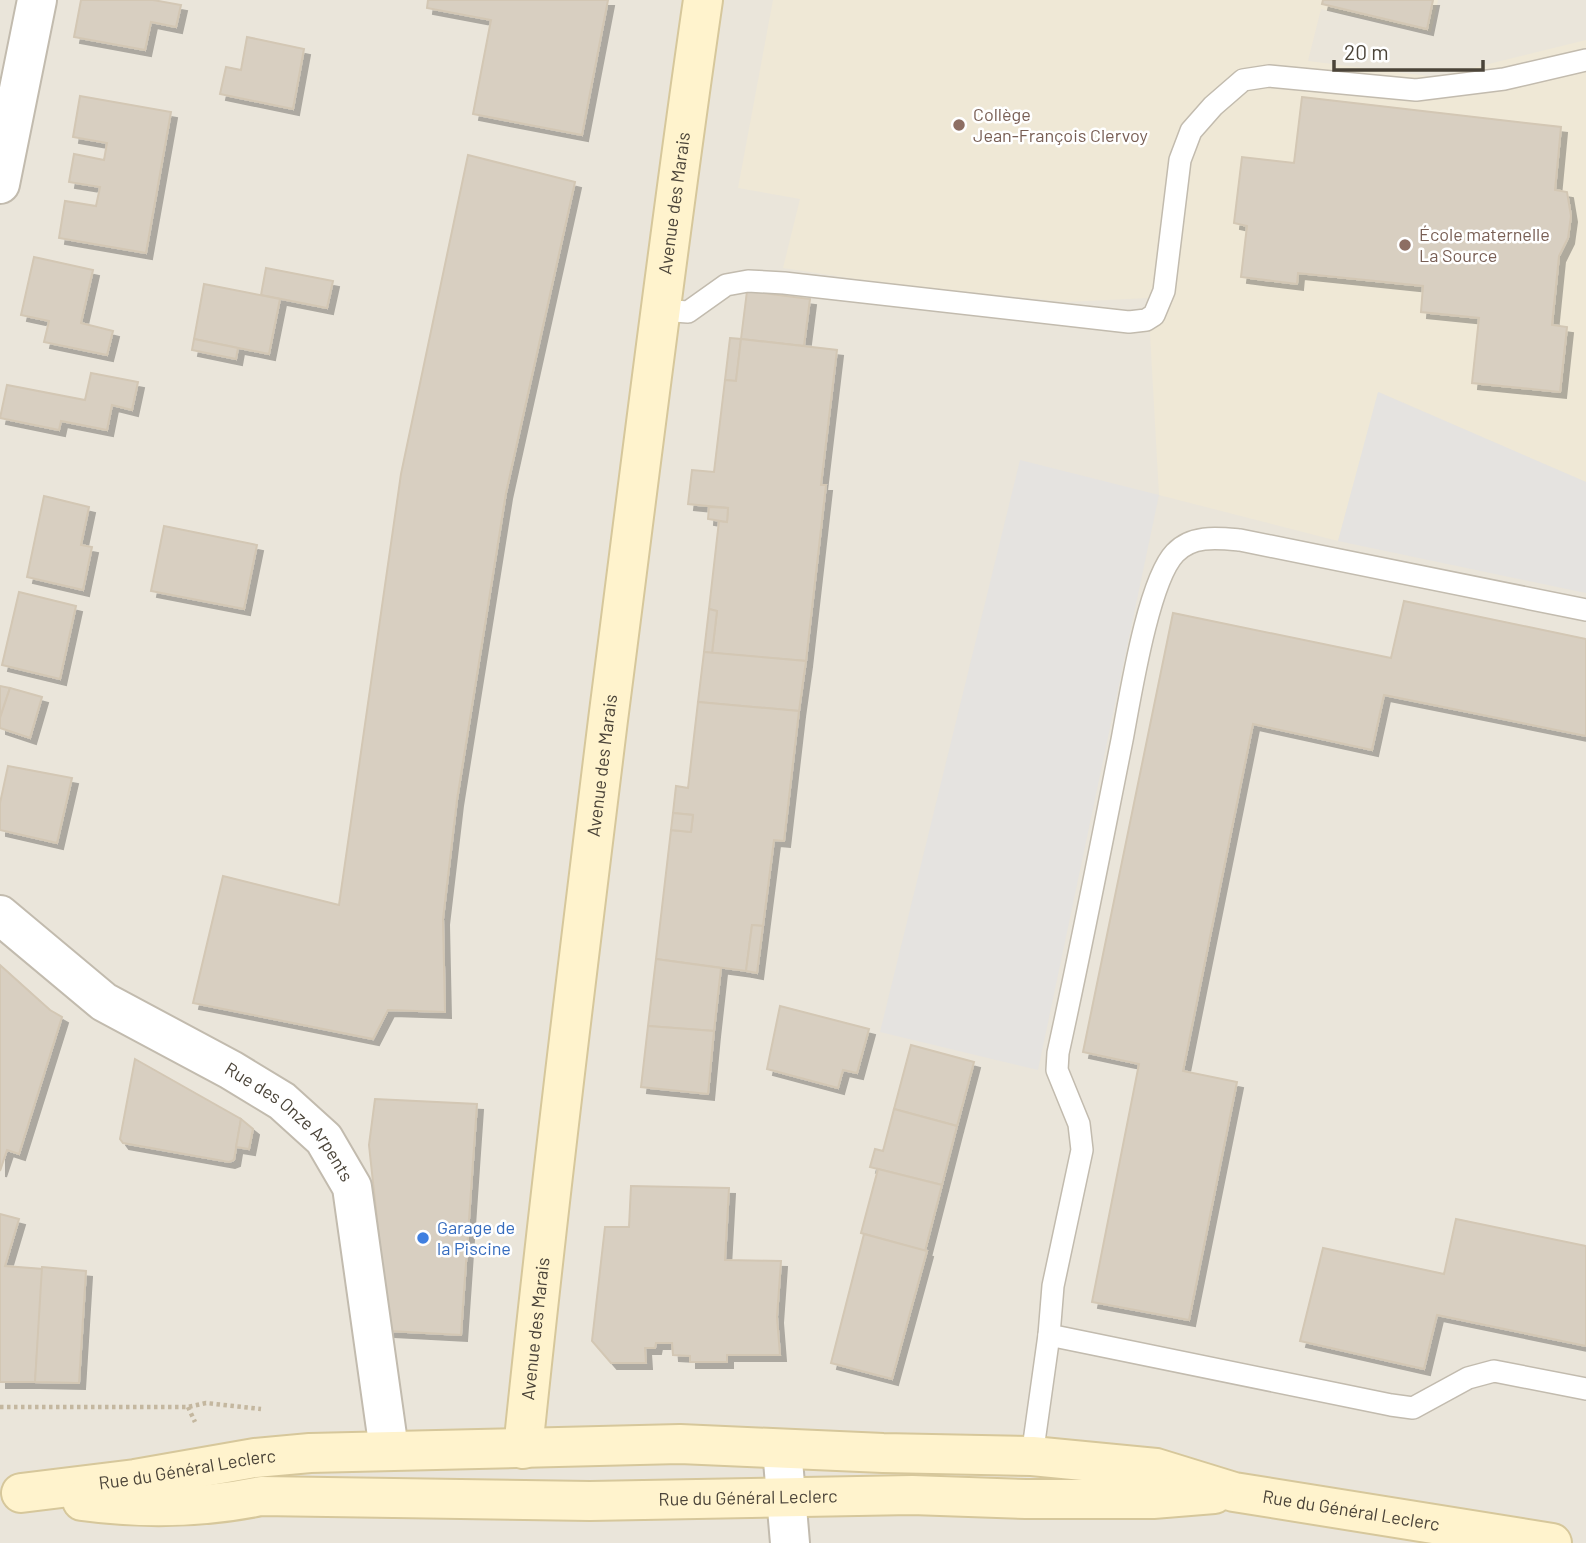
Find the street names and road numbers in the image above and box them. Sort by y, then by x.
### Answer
street label: Avenue des Marais [653,131,694,276]
street label: Avenue des Marais [582,693,621,838]
street label: Rue des Onze Arpents [221,1057,358,1185]
street label: Avenue des Marais [516,1256,554,1401]
street label: Rue du Général Leclerc [97,1444,277,1493]
street label: Rue du Général Leclerc [658,1484,838,1510]
street label: Rue du Général Leclerc [1261,1485,1441,1535]

